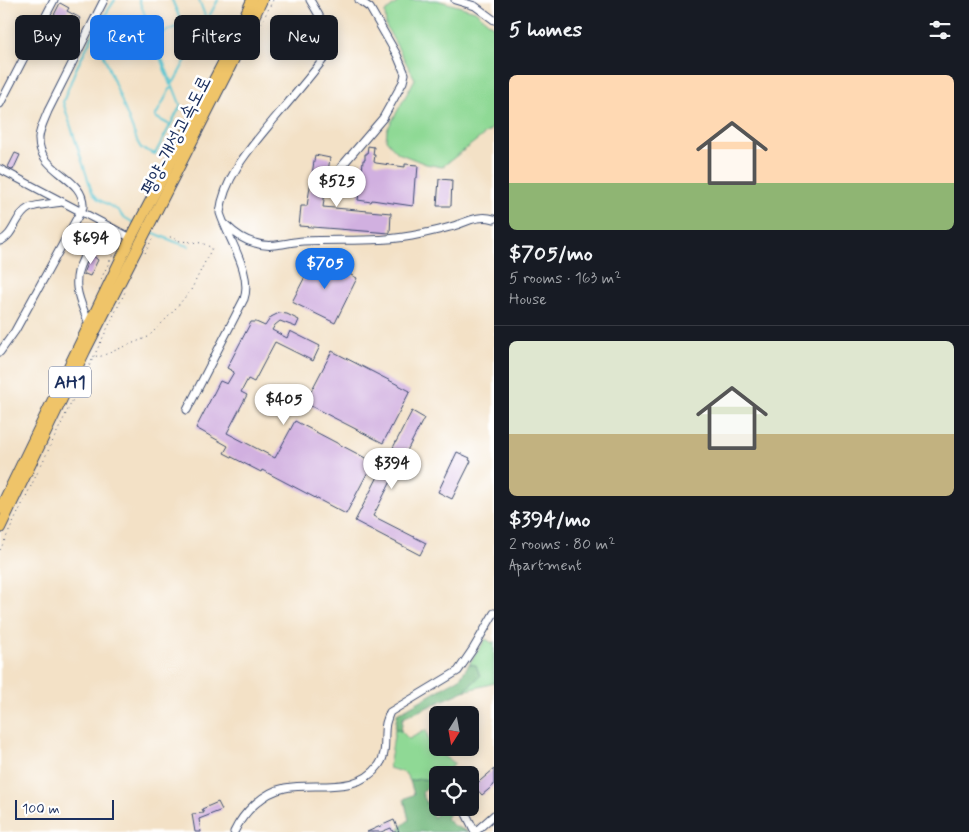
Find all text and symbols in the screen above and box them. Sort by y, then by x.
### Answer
chip: Buy [15,15,80,60]
chip: Rent [90,15,164,60]
chip: Filters [174,15,260,60]
chip: New [270,15,338,60]
text: 5 homes [509,16,582,44]
icon: filters [926,16,954,44]
street label: 평양-개성고속도로 [136,72,217,200]
icon: home [687,108,777,198]
pin: $525 [307,166,367,208]
text: $525 [319,171,355,192]
pin: $694 [61,222,121,265]
text: $694 [73,228,109,249]
text: $705/mo [509,240,593,268]
pin: $705 [295,248,355,290]
text: $705 [306,253,344,274]
text: 5 rooms · 163 m² [509,268,621,289]
text: House [509,289,547,310]
road number: AH1 [49,367,91,398]
icon: home [687,373,777,463]
pin: $405 [254,384,314,426]
text: $405 [266,389,302,410]
pin: $394 [362,448,422,490]
text: $394 [374,453,410,474]
text: $394/mo [509,506,591,534]
text: 2 rooms · 80 m² [509,534,615,555]
text: Apartment [509,555,582,576]
north arrow [429,706,479,756]
map controls [429,706,479,816]
button: locate [429,766,479,816]
scale bar [15,797,114,820]
text: 100 m [22,800,60,818]

